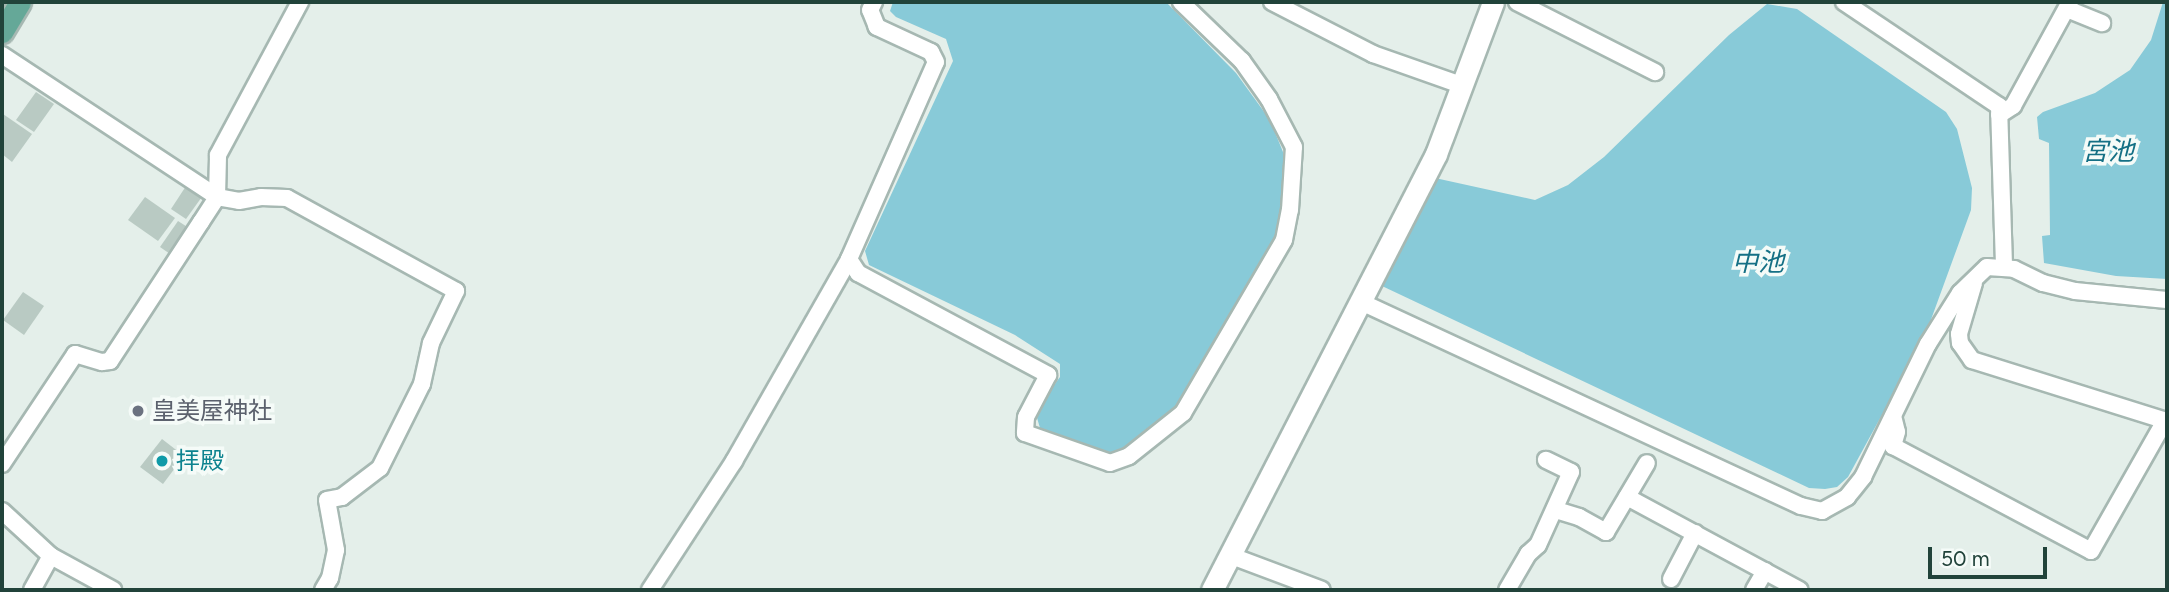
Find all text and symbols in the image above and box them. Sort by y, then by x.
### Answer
water label: 宮池 [2082,136,2134,168]
water label: 中池 [1732,247,1784,279]
place label: 皇美屋神社 [152,397,272,425]
marker: 皇美屋神社 [130,403,146,419]
place label: 拝殿 [176,447,224,475]
marker: 拝殿 [154,453,170,469]
scale bar [1931,532,2050,576]
text: 50 m [1941,546,1990,571]

